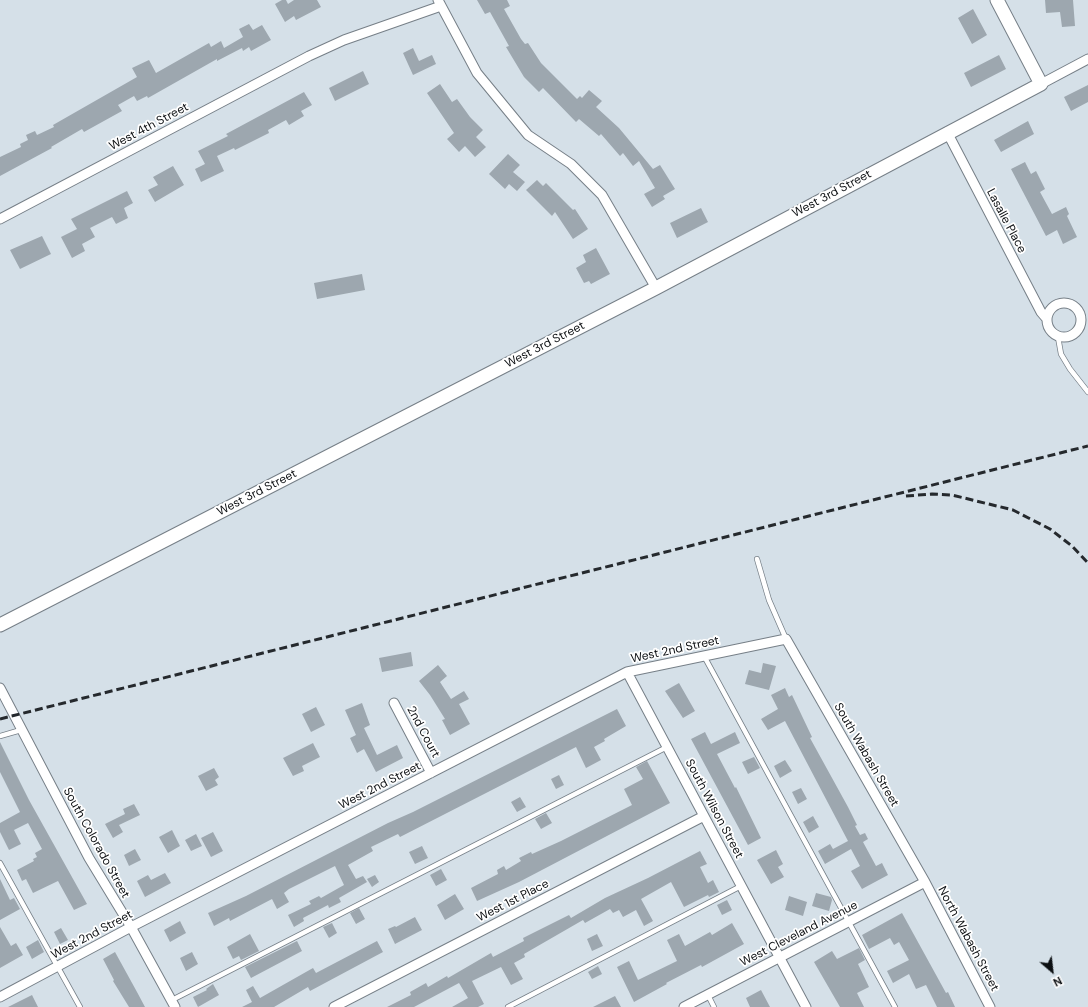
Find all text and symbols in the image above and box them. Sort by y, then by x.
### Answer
street label: West 4th Street [107,100,191,154]
street label: West 3rd Street [790,167,874,221]
street label: Lasalle Place [983,186,1029,256]
street label: West 3rd Street [503,319,587,371]
street label: West 3rd Street [215,467,299,519]
street label: West 2nd Street [629,634,721,666]
street label: South Wabash Street [830,701,902,809]
street label: 2nd Court [403,704,443,760]
street label: South Wilson Street [682,757,746,861]
street label: West 2nd Street [337,759,423,813]
street label: South Colorado Street [60,785,132,901]
street label: West 1st Place [475,877,551,925]
street label: North Wabash Street [934,884,1002,994]
street label: West Cleveland Avenue [738,898,860,970]
street label: West 2nd Street [49,908,135,962]
north arrow [1032,951,1072,991]
text: N [1051,974,1064,990]

